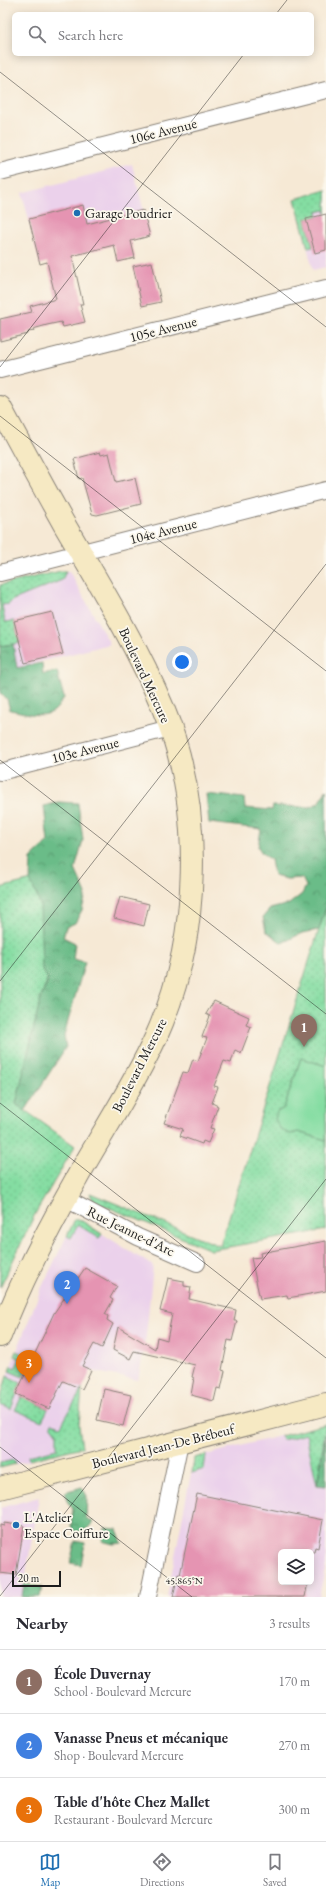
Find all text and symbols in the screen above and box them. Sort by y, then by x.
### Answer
search box [12,12,314,56]
icon: search [26,23,48,45]
text: Search here [58,25,123,44]
street label: 106e Avenue [128,114,199,148]
place label: Garage Poudrier [85,204,172,222]
marker: Garage Poudrier [72,208,82,218]
street label: 105e Avenue [128,312,199,346]
street label: 104e Avenue [128,514,199,548]
street label: Boulevard Mercure [115,624,175,726]
your location [172,652,192,672]
street label: 103e Avenue [50,733,121,767]
pin: 1 [291,1014,317,1047]
street label: Boulevard Mercure [108,1015,171,1115]
street label: Rue Jeanne-d'Arc [84,1202,178,1260]
pin: 2 [54,1271,80,1304]
pin: 3 [16,1350,42,1383]
street label: Boulevard Jean-De Brébeuf [90,1419,238,1472]
place label: L'Atelier Espace Coiffure [24,1508,109,1542]
marker: L'Atelier Espace Coiffure [11,1520,21,1530]
map controls [278,1549,314,1585]
button: layers [278,1549,314,1585]
scale bar [12,1569,61,1588]
text: 20 m [18,1571,39,1585]
text: 45.865°N [165,1574,203,1587]
text: Nearby [16,1612,68,1634]
text: 3 results [269,1615,310,1632]
text: École Duvernay [54,1664,151,1683]
text: 1 [26,1673,32,1690]
text: 170 m [279,1673,310,1690]
text: School · Boulevard Mercure [54,1683,191,1700]
text: Vanasse Pneus et mécanique [54,1728,228,1747]
text: 2 [26,1737,32,1754]
text: 270 m [279,1737,310,1754]
text: Shop · Boulevard Mercure [54,1747,183,1764]
text: Table d'hôte Chez Mallet [54,1792,210,1811]
text: 3 [26,1801,32,1818]
text: 300 m [279,1801,310,1818]
text: Restaurant · Boulevard Mercure [54,1811,213,1828]
tab: Map [39,1851,61,1889]
tab: Directions [140,1851,184,1889]
tab: Saved [263,1851,287,1889]

